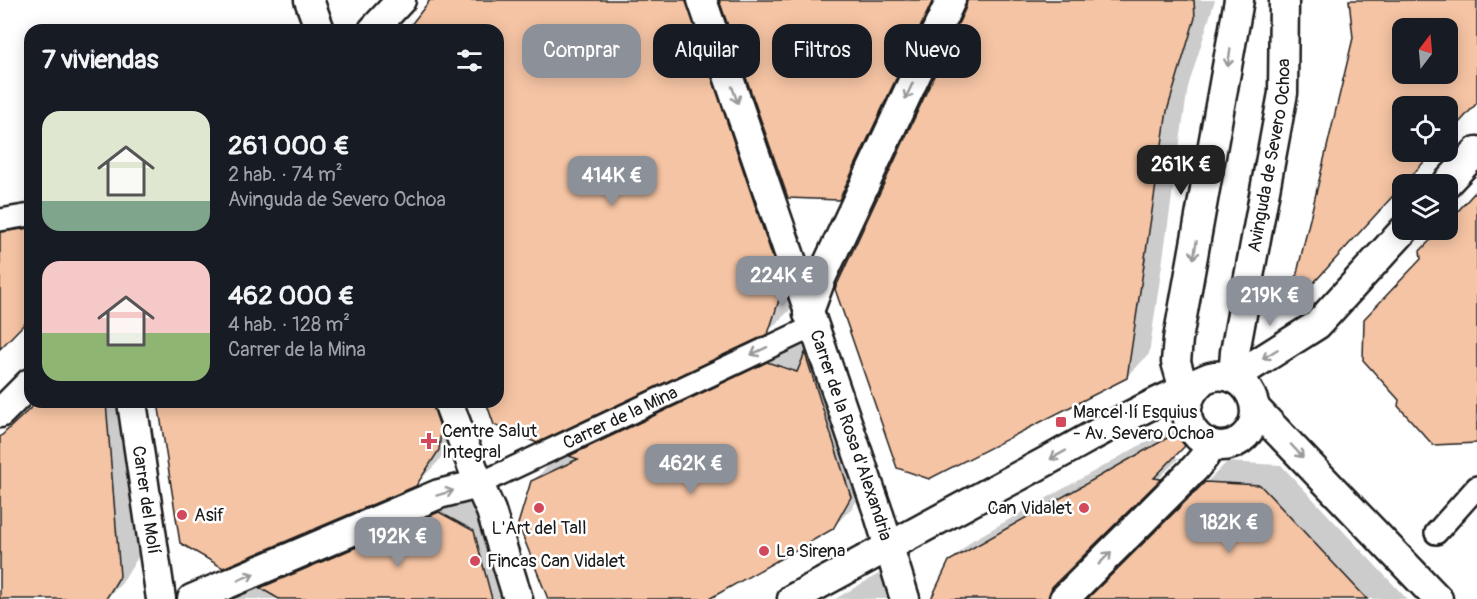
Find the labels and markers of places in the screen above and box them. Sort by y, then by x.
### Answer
pin: 261K € [1132,145,1230,196]
pin: 414K € [563,156,661,207]
pin: 224K € [733,256,831,307]
pin: 219K € [1221,276,1319,327]
place label: Marcel·lí Esquius - Av. Severo Ochoa [1073,401,1214,445]
marker: Marcel·lí Esquius - Av. Severo Ochoa [1054,415,1068,429]
place label: Centre Salut Integral [442,420,538,464]
marker: Centre Salut Integral [420,432,438,450]
pin: 462K € [642,444,740,495]
place label: Can Vidalet [987,497,1073,520]
marker: L'Art del Tall [532,501,546,515]
marker: Can Vidalet [1077,501,1091,515]
pin: 182K € [1180,503,1278,554]
place label: Asif [194,504,225,527]
marker: Asif [175,508,189,522]
pin: 192K € [349,517,447,568]
place label: L'Art del Tall [492,517,586,540]
place label: La Sirena [776,540,845,563]
marker: La Sirena [757,544,771,558]
place label: Fincas Can Vidalet [487,550,626,573]
marker: Fincas Can Vidalet [468,554,482,568]

